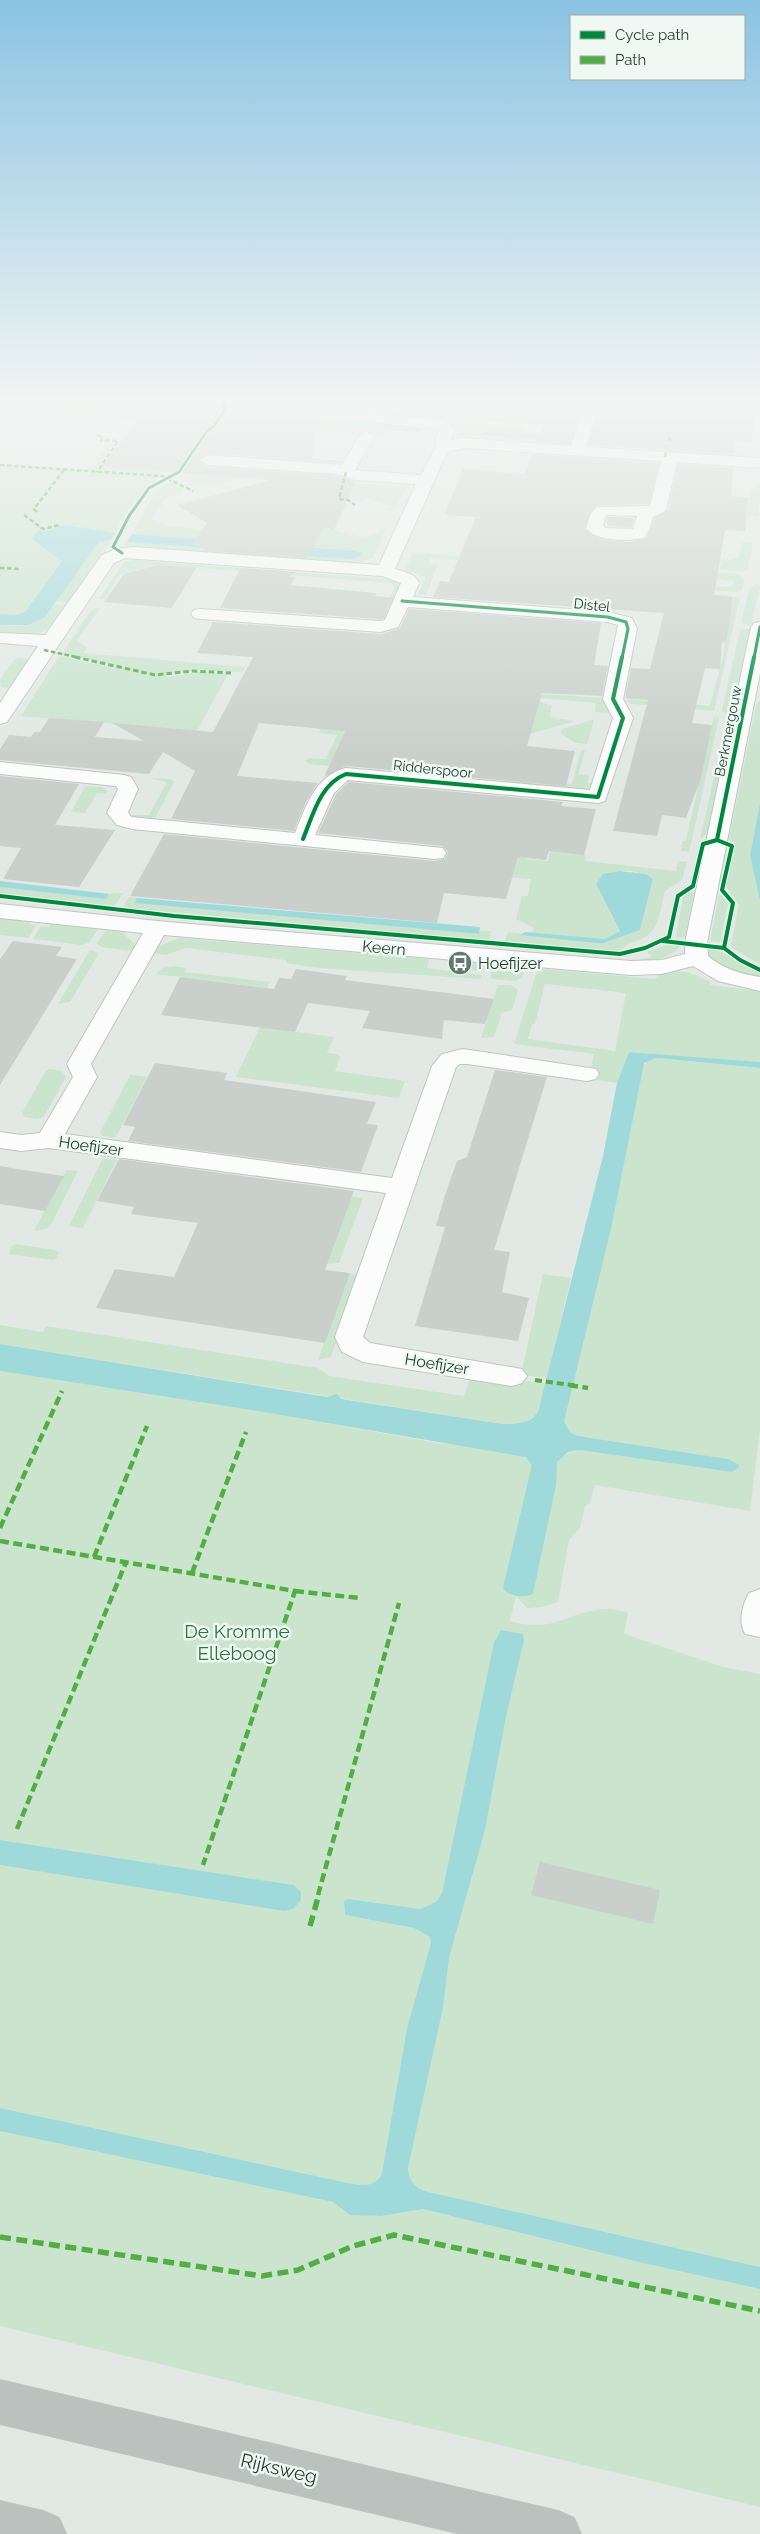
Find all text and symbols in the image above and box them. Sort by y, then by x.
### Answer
legend [570,15,745,80]
text: Cycle path [615,26,689,44]
text: Path [615,51,646,69]
street label: Distel [573,595,611,615]
street label: Berkmergouw [711,684,745,778]
street label: Ridderspoor [393,757,474,781]
street label: Keern [361,937,407,959]
bus stop icon: Hoefijzer [447,950,473,976]
place label: Hoefijzer [478,954,543,973]
street label: Hoefijzer [58,1132,125,1160]
street label: Hoefijzer [403,1350,471,1379]
park label: De Kromme Elleboog [184,1620,290,1664]
street label: Rijksweg [239,2449,319,2487]

